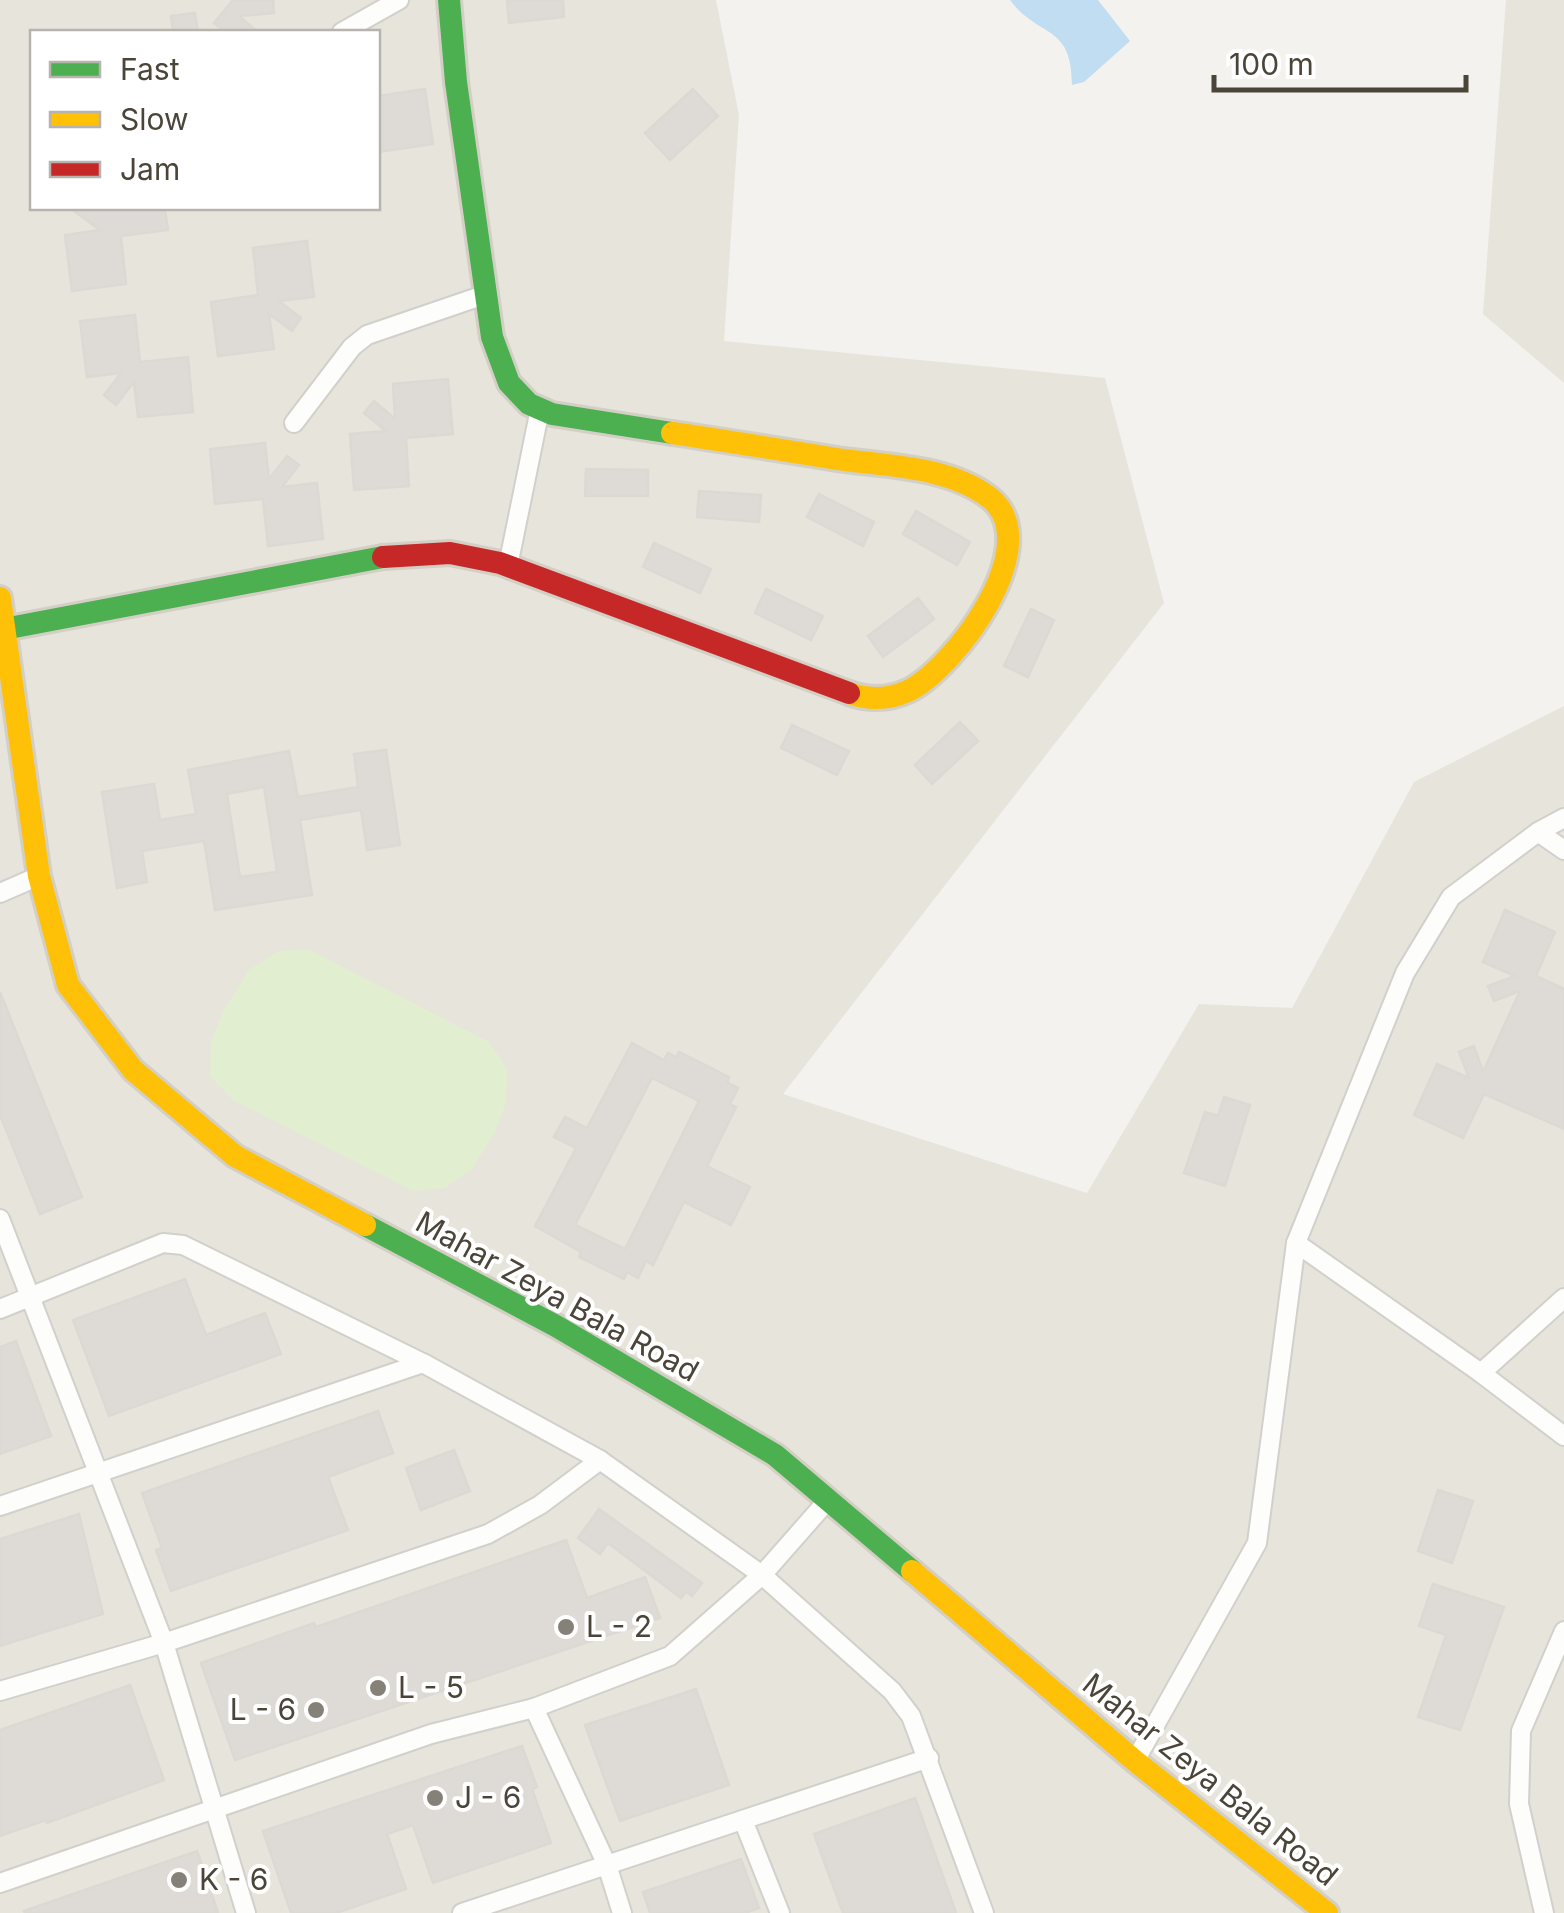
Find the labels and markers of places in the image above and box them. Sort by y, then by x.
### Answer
place label: L - 2 [586,1608,652,1644]
marker: L - 2 [555,1616,577,1638]
place label: L - 5 [398,1669,464,1705]
marker: L - 5 [367,1677,389,1699]
place label: L - 6 [230,1691,296,1727]
marker: L - 6 [305,1699,327,1721]
place label: J - 6 [455,1779,521,1815]
marker: J - 6 [424,1787,446,1809]
place label: K - 6 [199,1861,268,1897]
marker: K - 6 [168,1869,190,1891]

